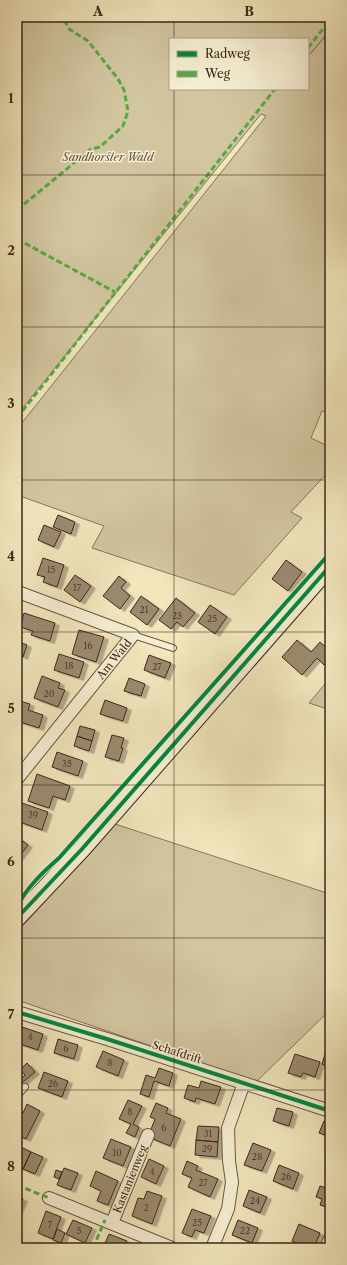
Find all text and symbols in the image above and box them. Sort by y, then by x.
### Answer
text: A [92,3,104,19]
text: B [244,3,254,19]
legend [169,38,309,90]
text: Radweg [205,46,251,61]
text: Weg [204,66,231,81]
text: 1 [8,90,14,106]
park label: Sandhorster Wald [62,150,155,164]
text: 2 [7,242,15,258]
text: 3 [7,395,15,411]
text: 4 [7,548,15,564]
house number: 15 [47,564,55,575]
house number: 17 [73,582,82,593]
house number: 21 [140,604,149,615]
house number: 23 [172,610,182,621]
house number: 25 [207,613,217,624]
street label: Am Wald [93,636,135,683]
house number: 16 [83,640,93,651]
house number: 18 [64,660,74,671]
house number: 27 [152,661,162,672]
house number: 20 [44,688,55,699]
text: 5 [7,700,15,716]
house number: 35 [62,758,72,769]
house number: 39 [28,809,38,820]
text: 6 [7,853,15,869]
text: 7 [8,1006,15,1022]
house number: 4 [27,1031,33,1042]
street label: Schafdrift [151,1037,204,1067]
house number: 6 [63,1043,69,1054]
house number: 8 [107,1057,113,1068]
house number: 26 [48,1078,58,1089]
house number: 8 [127,1106,133,1117]
house number: 6 [161,1122,167,1133]
house number: 31 [204,1128,213,1139]
street label: Kastanienweg [110,1143,150,1215]
house number: 29 [202,1143,212,1154]
house number: 10 [112,1147,122,1158]
house number: 28 [252,1151,262,1162]
text: 8 [7,1158,15,1174]
house number: 4 [149,1166,155,1177]
house number: 26 [281,1171,291,1182]
house number: 27 [198,1177,208,1188]
house number: 24 [250,1195,260,1206]
house number: 2 [143,1202,149,1213]
house number: 25 [192,1217,202,1228]
house number: 7 [48,1219,53,1230]
house number: 5 [77,1225,82,1236]
house number: 22 [240,1225,250,1236]

